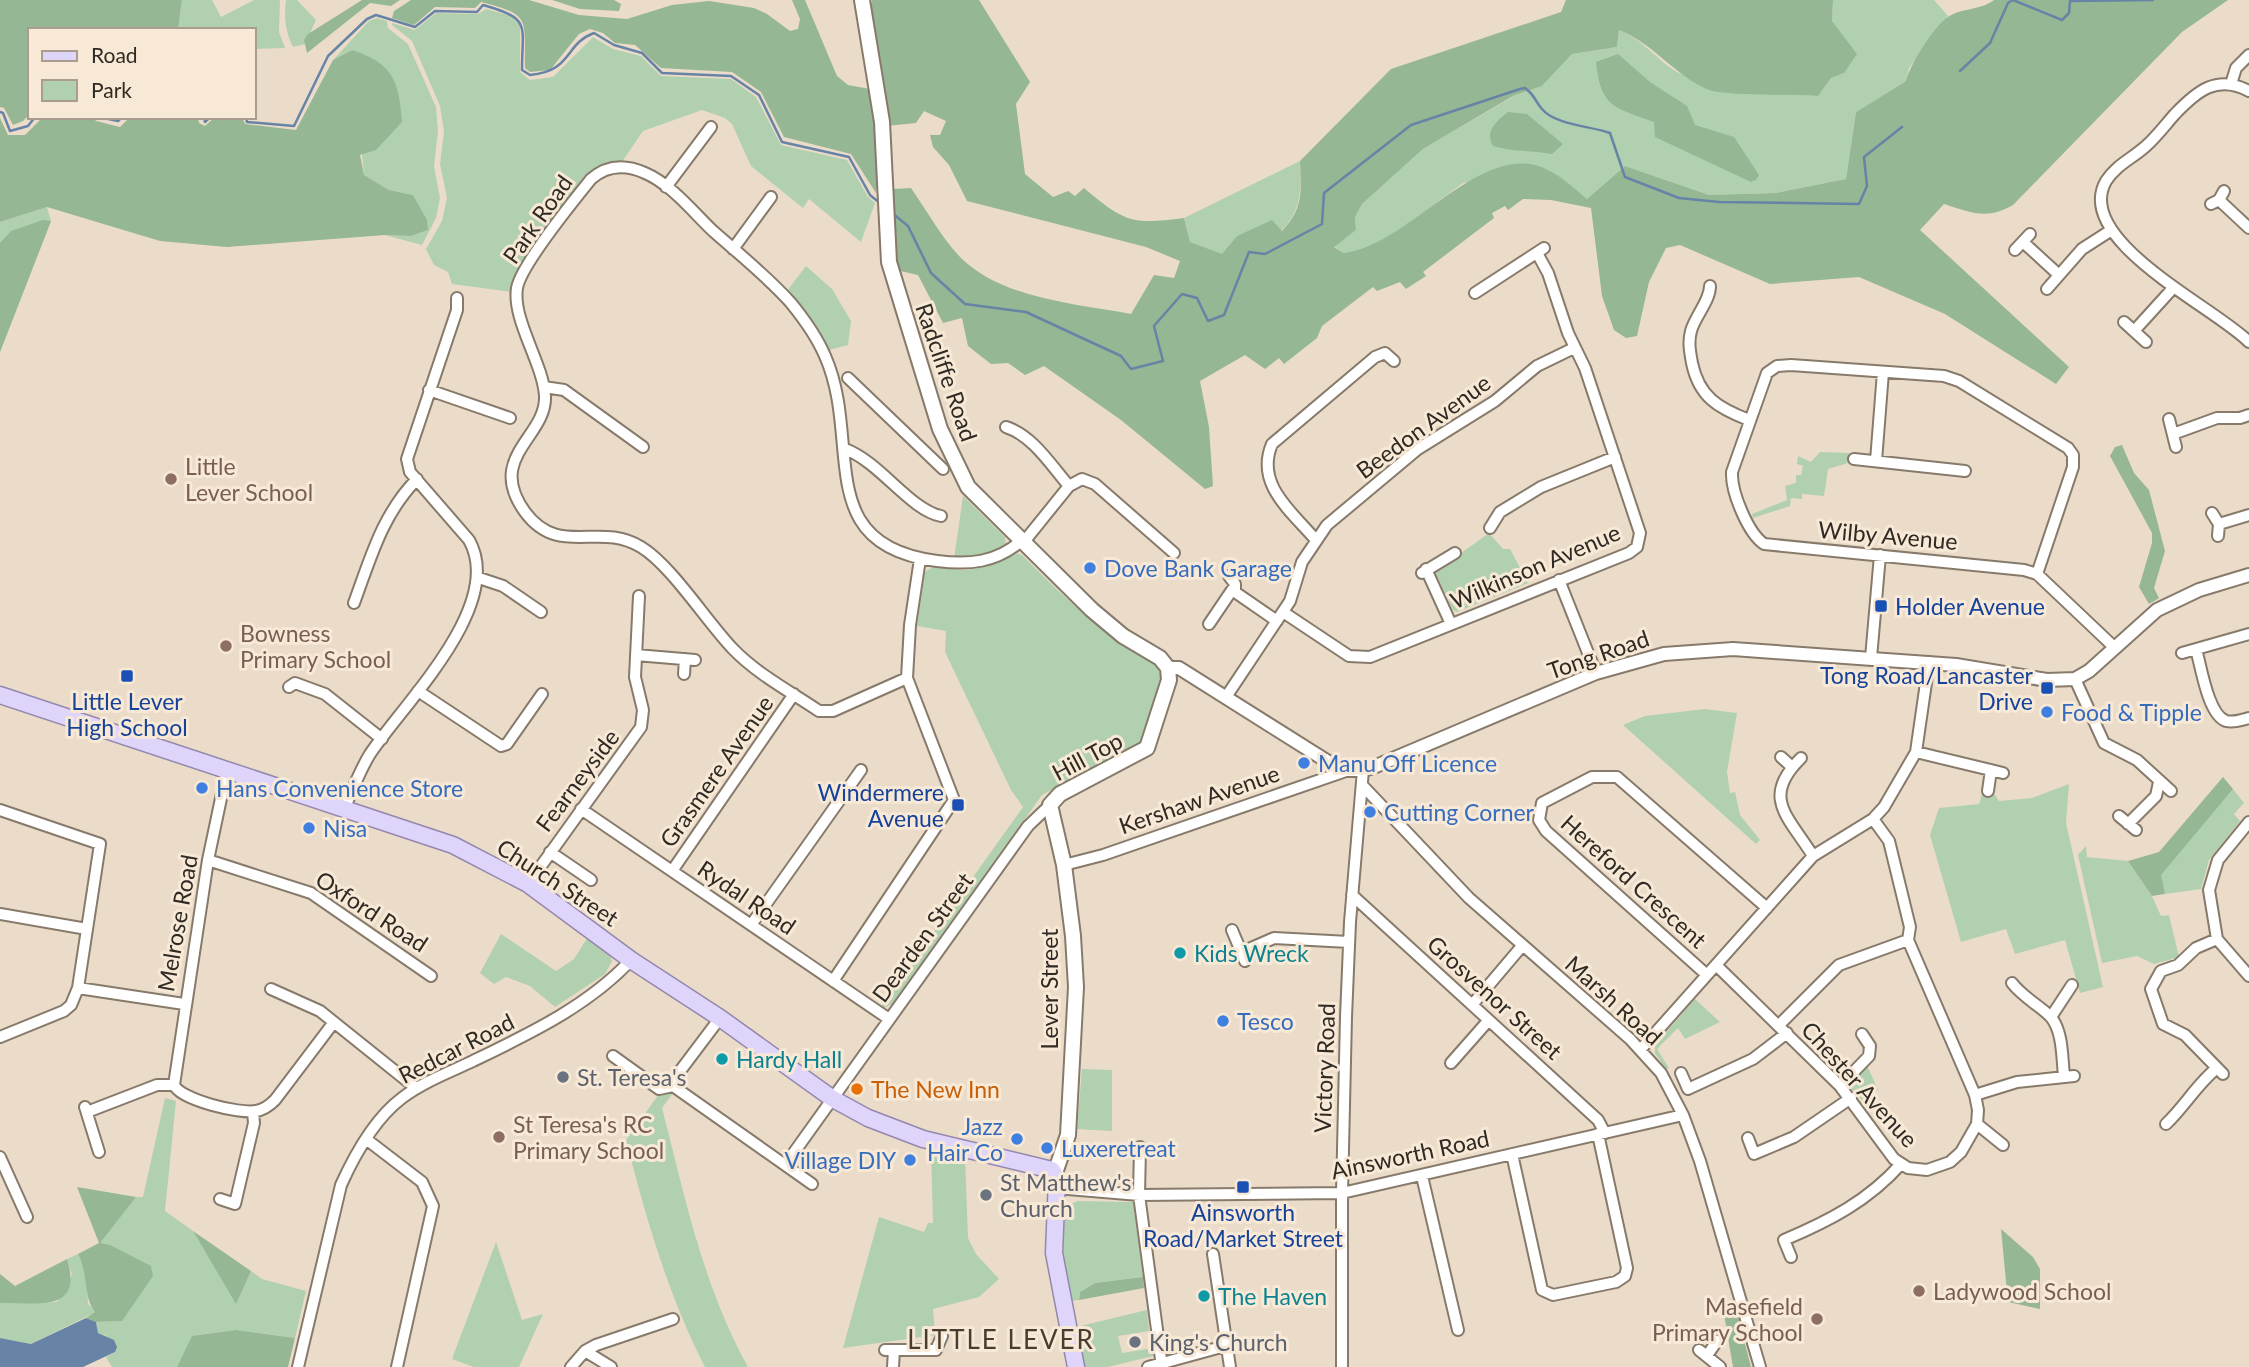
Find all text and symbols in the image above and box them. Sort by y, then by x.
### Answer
legend [28,28,256,119]
text: Road [91,42,138,67]
text: Park [91,77,132,102]
street label: Park Road [496,169,578,269]
street label: Radcliffe Road [910,299,984,445]
street label: Beedon Avenue [1350,368,1496,484]
place label: Little Lever School [185,452,313,506]
marker: Little Lever School [163,471,179,487]
street label: Wilby Avenue [1817,515,1959,555]
street label: Wilkinson Avenue [1446,518,1624,614]
place label: Dove Bank Garage [1104,554,1292,582]
marker: Dove Bank Garage [1082,560,1098,576]
place label: Holder Avenue [1895,592,2045,620]
marker: Holder Avenue [1873,598,1889,614]
place label: Bowness Primary School [240,619,391,673]
street label: Tong Road [1544,624,1652,684]
marker: Bowness Primary School [218,638,234,654]
place label: Tong Road/Lancaster Drive [1820,661,2034,715]
marker: Little Lever High School [119,668,135,684]
marker: Tong Road/Lancaster Drive [2039,680,2055,696]
place label: Little Lever High School [66,687,188,741]
street label: Grasmere Avenue [653,690,779,852]
place label: Food & Tipple [2061,698,2202,726]
marker: Food & Tipple [2039,704,2055,720]
street label: Fearneyside [529,723,625,837]
street label: Hill Top [1047,726,1127,786]
place label: Manu Off Licence [1318,749,1497,777]
marker: Manu Off Licence [1296,755,1312,771]
street label: Kershaw Avenue [1115,758,1283,840]
place label: Hans Convenience Store [216,774,463,802]
place label: Windermere Avenue [817,778,944,832]
marker: Hans Convenience Store [194,780,210,796]
marker: Windermere Avenue [950,797,966,813]
place label: Cutting Corner [1384,798,1535,826]
marker: Cutting Corner [1362,804,1378,820]
street label: Hereford Crescent [1556,808,1713,954]
place label: Nisa [323,814,367,842]
marker: Nisa [301,820,317,836]
street label: Church Street [492,832,625,932]
street label: Melrose Road [151,852,203,994]
street label: Rydal Road [693,854,801,940]
street label: Oxford Road [311,864,433,958]
street label: Dearden Street [866,866,979,1007]
street label: Lever Street [1035,928,1063,1049]
street label: Grosvenor Street [1422,929,1569,1065]
place label: Kids Wreck [1194,939,1309,967]
marker: Kids Wreck [1172,945,1188,961]
street label: Marsh Road [1560,949,1668,1051]
street label: Victory Road [1308,1003,1340,1133]
street label: Redcar Road [394,1007,518,1089]
place label: Tesco [1237,1007,1294,1035]
marker: Tesco [1215,1013,1231,1029]
street label: Chester Avenue [1796,1015,1924,1153]
place label: Hardy Hall [736,1045,842,1073]
marker: Hardy Hall [714,1051,730,1067]
place label: St. Teresa's [577,1063,686,1091]
marker: St. Teresa's [555,1069,571,1085]
place label: The New Inn [871,1075,1000,1103]
marker: The New Inn [849,1081,865,1097]
place label: St Teresa's RC Primary School [513,1110,664,1164]
place label: Jazz Hair Co [927,1112,1003,1166]
street label: Ainsworth Road [1328,1124,1492,1184]
marker: St Teresa's RC Primary School [491,1129,507,1145]
marker: Jazz Hair Co [1009,1131,1025,1147]
place label: Luxeretreat [1061,1134,1177,1162]
marker: Luxeretreat [1039,1140,1055,1156]
place label: Village DIY [785,1146,897,1174]
marker: Village DIY [902,1152,918,1168]
place label: St Matthew's Church [1000,1168,1132,1222]
marker: Ainsworth Road/Market Street [1235,1179,1251,1195]
marker: St Matthew's Church [978,1187,994,1203]
place label: Ainsworth Road/Market Street [1143,1198,1344,1252]
place label: Ladywood School [1933,1277,2111,1305]
place label: The Haven [1218,1282,1327,1310]
marker: Ladywood School [1911,1283,1927,1299]
marker: The Haven [1196,1288,1212,1304]
place label: Masefield Primary School [1652,1292,1803,1346]
marker: Masefield Primary School [1809,1311,1825,1327]
district label: LITTLE LEVER [907,1323,1095,1355]
place label: King's Church [1149,1328,1288,1356]
marker: King's Church [1127,1334,1143,1350]

